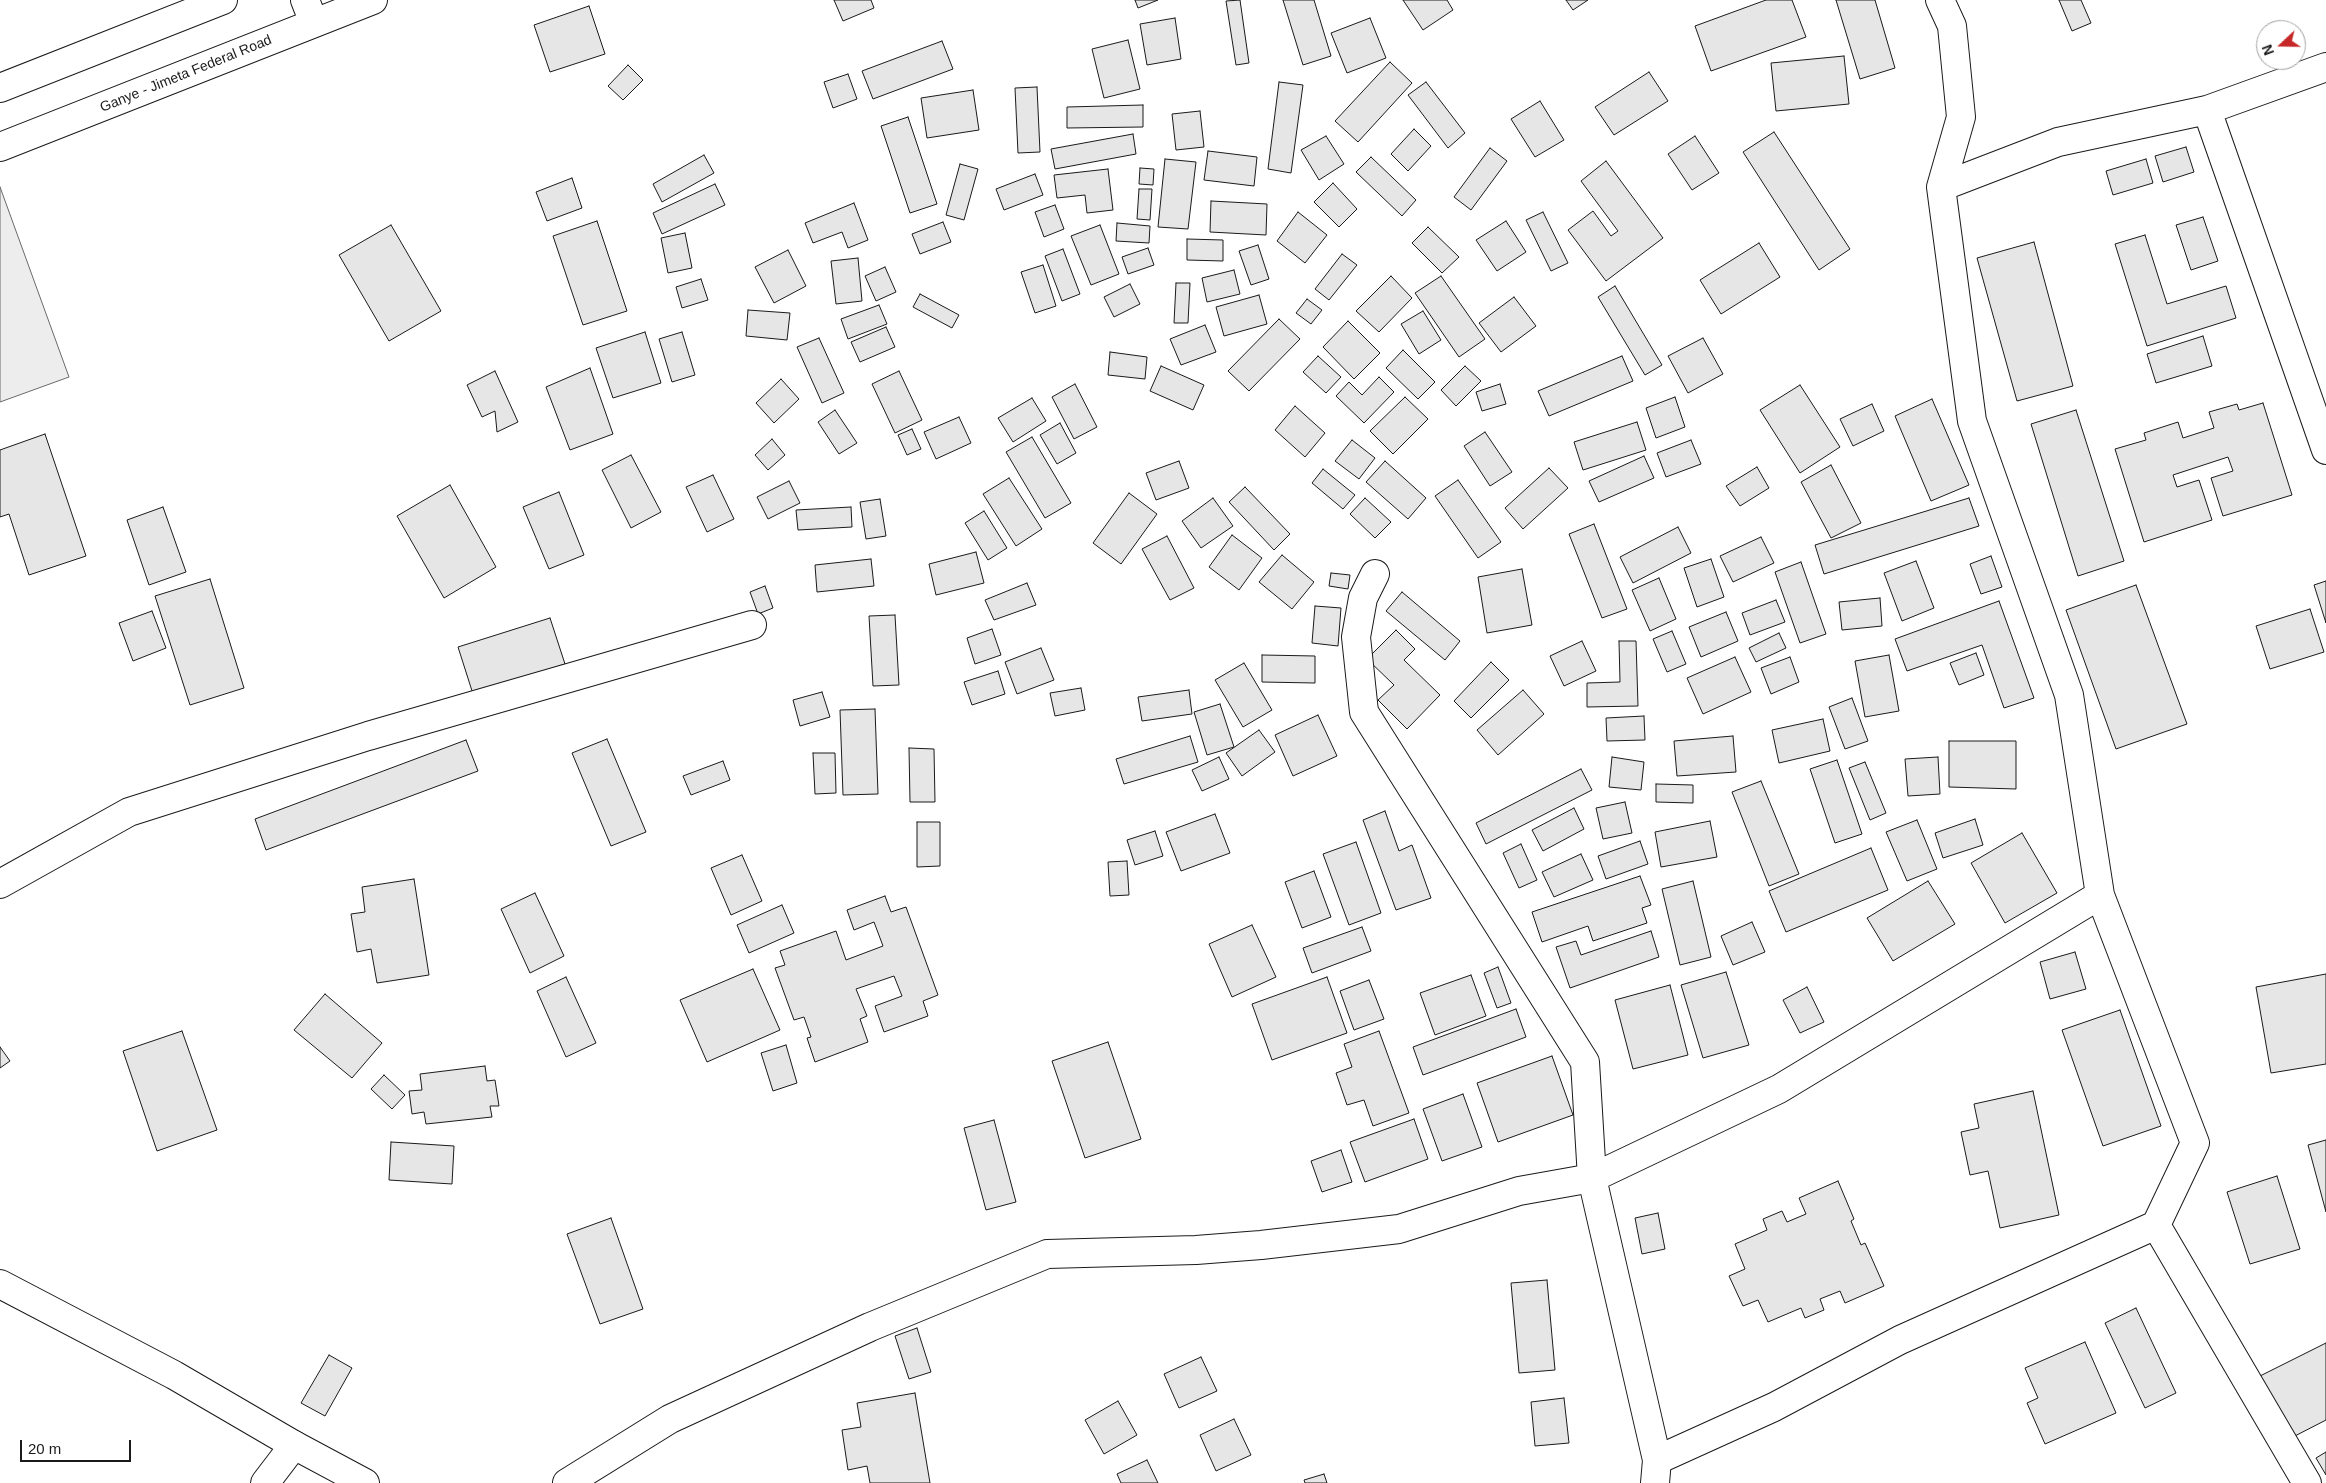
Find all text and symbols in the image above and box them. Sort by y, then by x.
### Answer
north arrow [2256,20,2306,70]
street label: Ganye - Jimeta Federal Road [98,32,274,116]
text: N [2259,42,2277,58]
scale bar [22,1430,134,1462]
text: 20 m [28,1440,61,1457]

